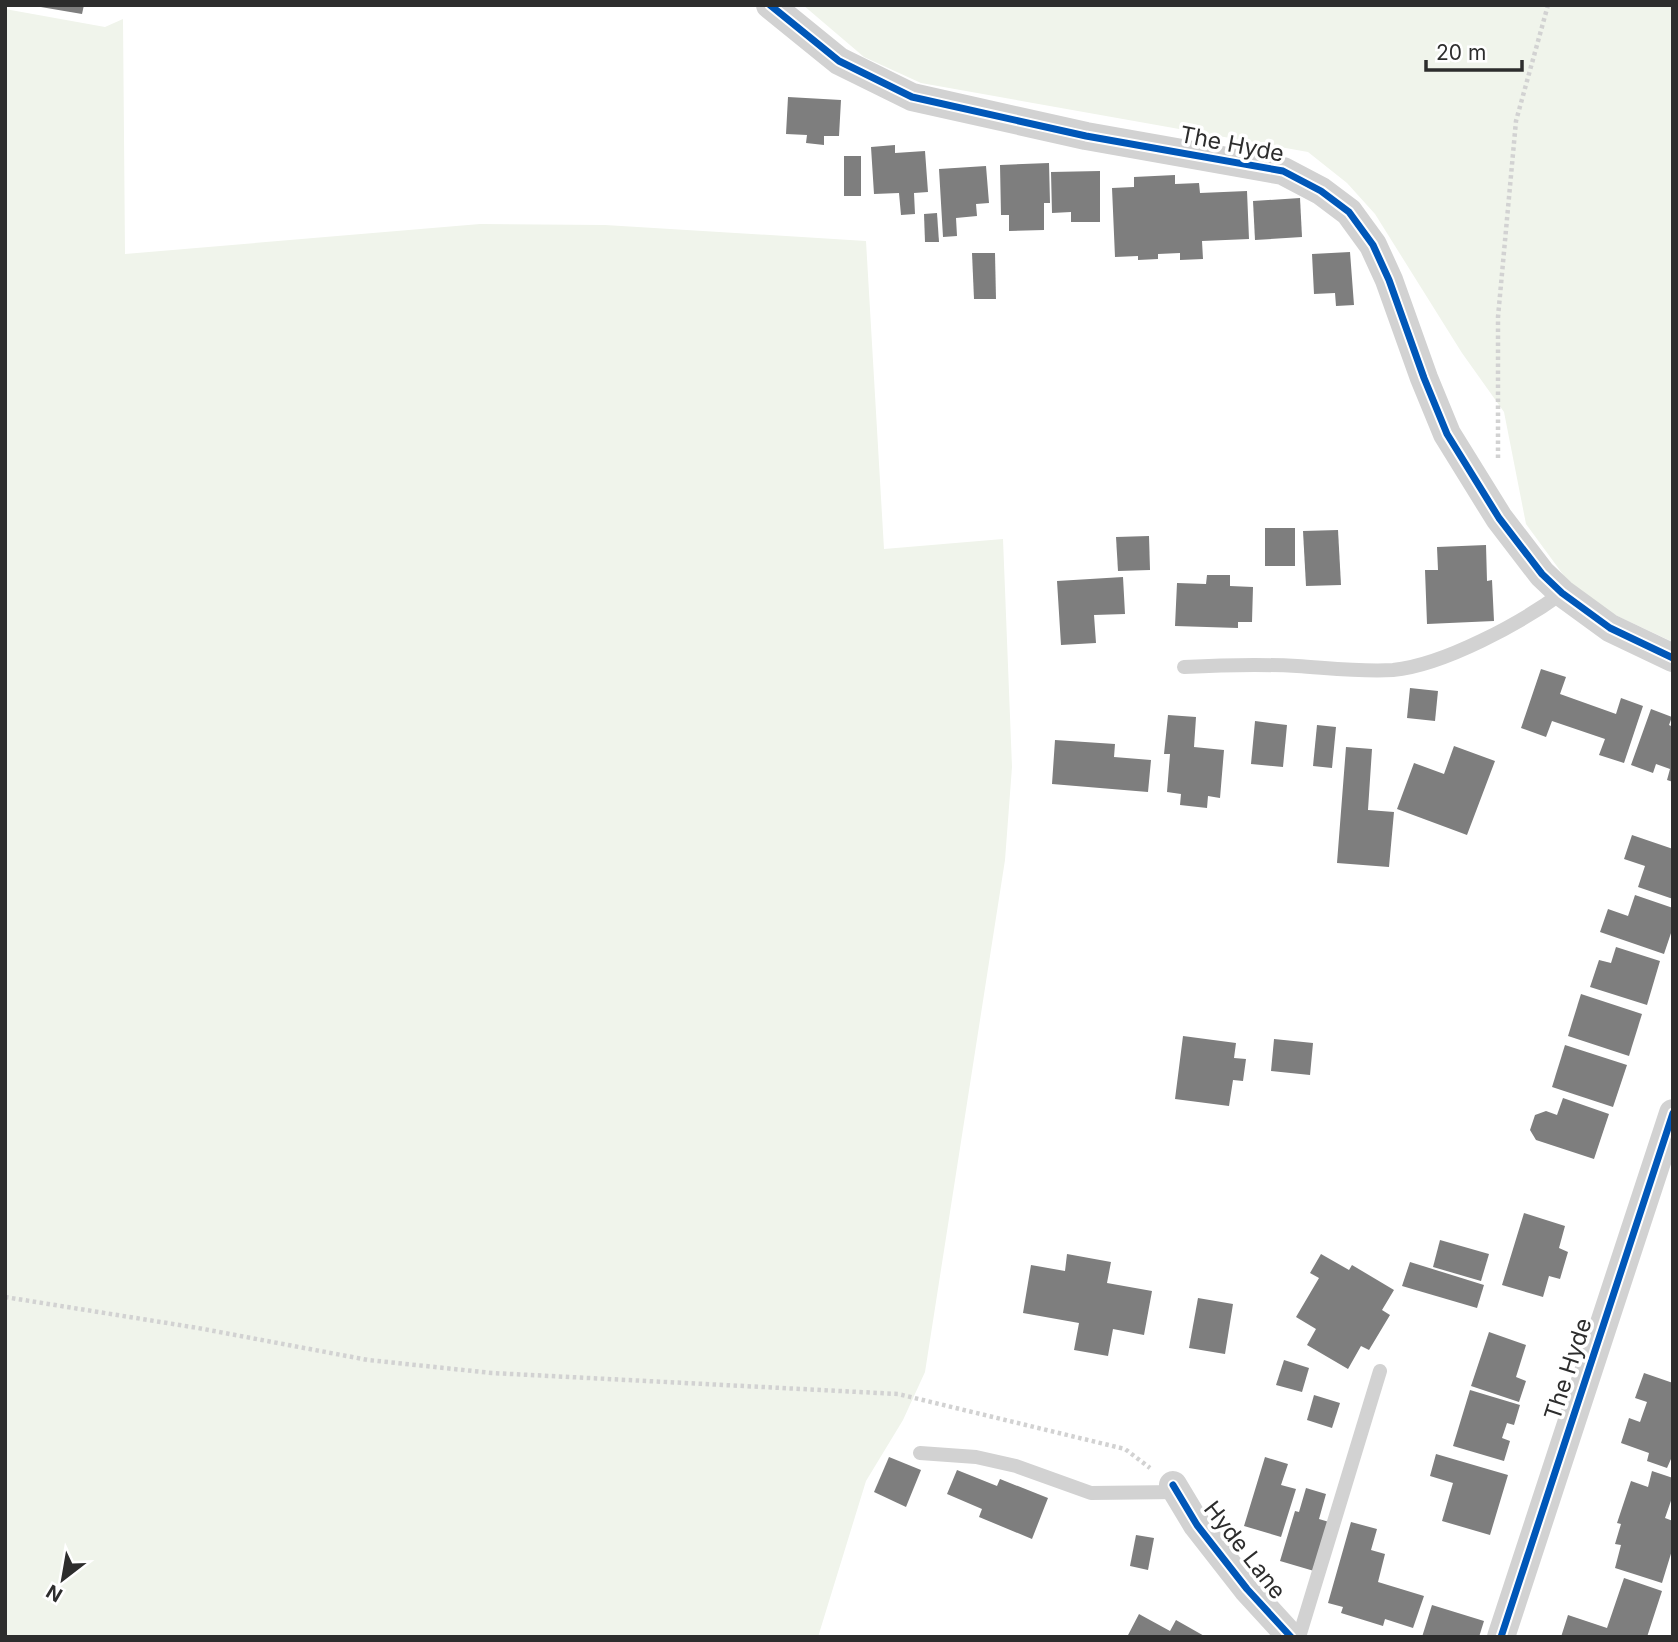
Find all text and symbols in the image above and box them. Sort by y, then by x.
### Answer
scale bar [1426,28,1522,72]
text: 20 m [1436,40,1486,65]
street label: The Hyde [1178,120,1286,168]
street label: The Hyde [1538,1315,1598,1423]
street label: Hyde Lane [1198,1495,1292,1605]
north arrow [28,1544,98,1614]
text: N [42,1580,67,1607]

